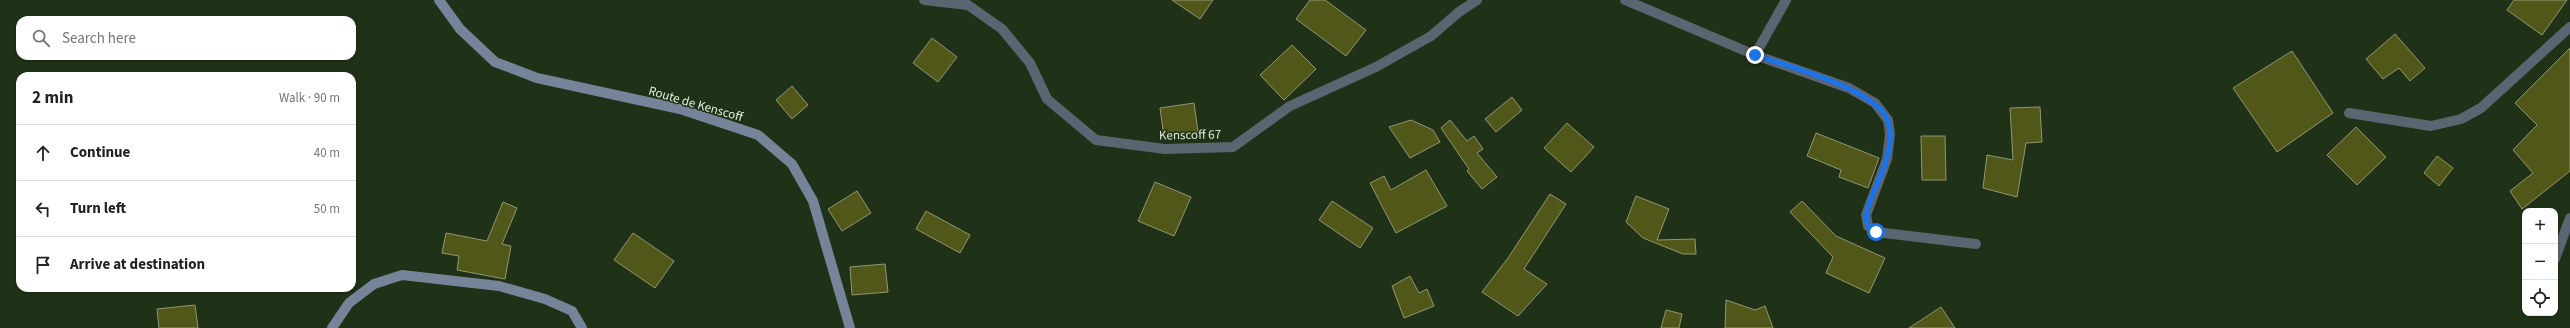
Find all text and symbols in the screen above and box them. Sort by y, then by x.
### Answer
search box [16,16,356,60]
icon: search [30,27,52,49]
text: Search here [62,28,136,49]
route end [1746,46,1764,64]
street label: Route de Kenscoff [646,82,746,126]
text: 2 min [32,86,73,110]
text: Walk · 90 m [279,89,340,107]
street label: Kenscoff 67 [1159,125,1221,145]
icon: ahead [32,142,54,164]
text: Continue [70,142,130,163]
text: 40 m [314,144,340,162]
icon: left [32,198,54,220]
text: Turn left [70,198,126,219]
text: 50 m [314,200,340,218]
map controls [2522,208,2558,316]
button: + [2522,208,2558,244]
route start [1867,223,1885,241]
button: − [2522,244,2558,280]
icon: arrive [32,254,54,276]
text: Arrive at destination [70,254,205,275]
button: locate [2522,280,2558,316]

